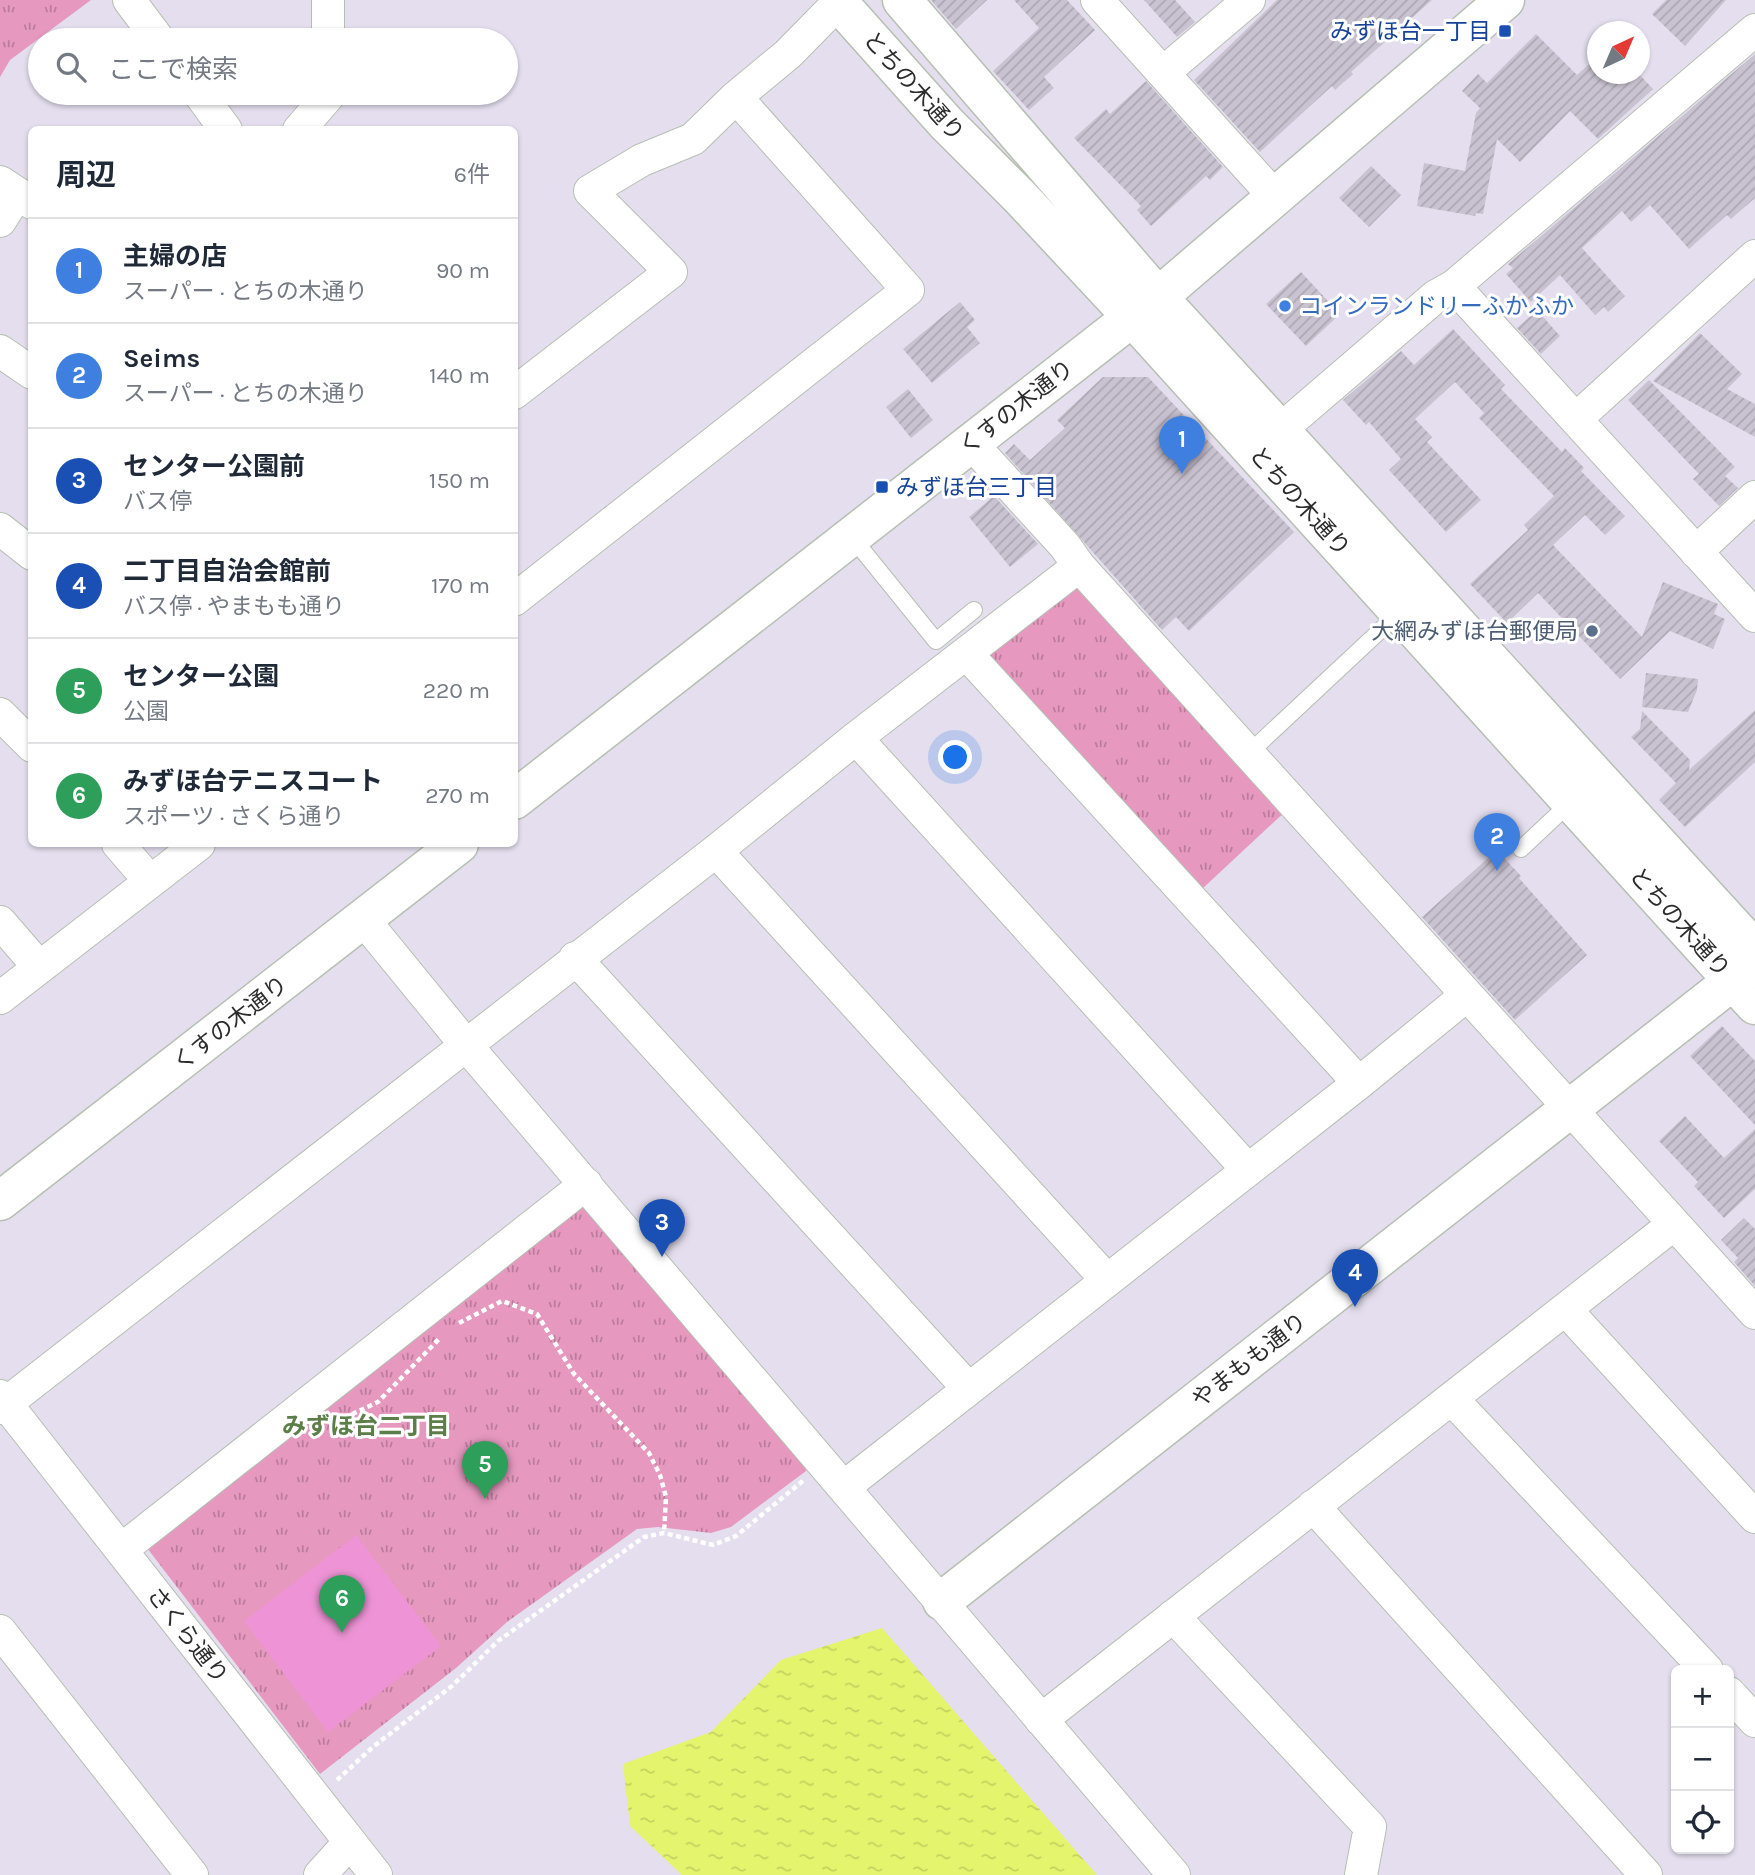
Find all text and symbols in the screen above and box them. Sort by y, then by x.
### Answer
place label: みずほ台一丁目 [1330,18,1491,45]
north arrow [1587,21,1650,84]
marker: みずほ台一丁目 [1497,23,1513,39]
street label: とちの木通り [857,26,970,147]
search box [28,28,518,105]
icon: search [52,48,90,86]
text: ここで検索 [108,54,238,85]
text: 周辺 [56,157,116,193]
text: 6件 [454,161,490,188]
text: 主婦の店 [123,241,227,272]
text: 1 [75,257,83,284]
text: 90 m [436,257,490,284]
text: スーパー · とちの木通り [123,278,368,305]
place label: コインランドリーふかふか [1299,293,1574,320]
marker: コインランドリーふかふか [1277,298,1293,314]
text: Seims [123,343,200,374]
street label: くすの木通り [954,354,1079,461]
text: 2 [72,362,86,389]
text: 140 m [429,362,490,389]
text: スーパー · とちの木通り [123,380,368,407]
pin: 1 [1159,416,1205,474]
street label: とちの木通り [1243,441,1356,562]
text: センター公園前 [123,451,305,482]
text: 3 [72,467,86,494]
text: 150 m [429,467,490,494]
place label: みずほ台三丁目 [896,474,1057,501]
marker: みずほ台三丁目 [874,479,890,495]
text: バス停 [123,488,192,515]
text: 二丁目自治会館前 [123,556,331,587]
text: 4 [72,572,86,599]
text: 170 m [431,572,490,599]
text: バス停 · やまもも通り [123,593,345,620]
place label: 大網みずほ台郵便局 [1371,618,1578,645]
marker: 大網みずほ台郵便局 [1584,623,1600,639]
text: センター公園 [123,661,279,692]
text: 5 [72,677,86,704]
text: 220 m [423,677,490,704]
text: 公園 [123,698,169,725]
your location [938,740,972,774]
text: みずほ台テニスコート [123,766,383,797]
text: 6 [72,782,86,809]
text: 270 m [425,782,490,809]
text: スポーツ · さくら通り [123,803,345,830]
pin: 2 [1474,813,1520,871]
street label: とちの木通り [1623,862,1736,983]
street label: くすの木通り [168,970,293,1077]
pin: 3 [639,1199,685,1257]
pin: 4 [1332,1249,1378,1307]
street label: やまもも通り [1187,1307,1312,1414]
district label: みずほ台二丁目 [282,1412,450,1440]
pin: 5 [462,1441,508,1499]
pin: 6 [319,1575,365,1633]
street label: さくら通り [142,1582,234,1689]
map controls [1671,1665,1734,1854]
button: + [1671,1665,1734,1728]
button: − [1671,1728,1734,1791]
button: locate [1671,1791,1734,1854]

